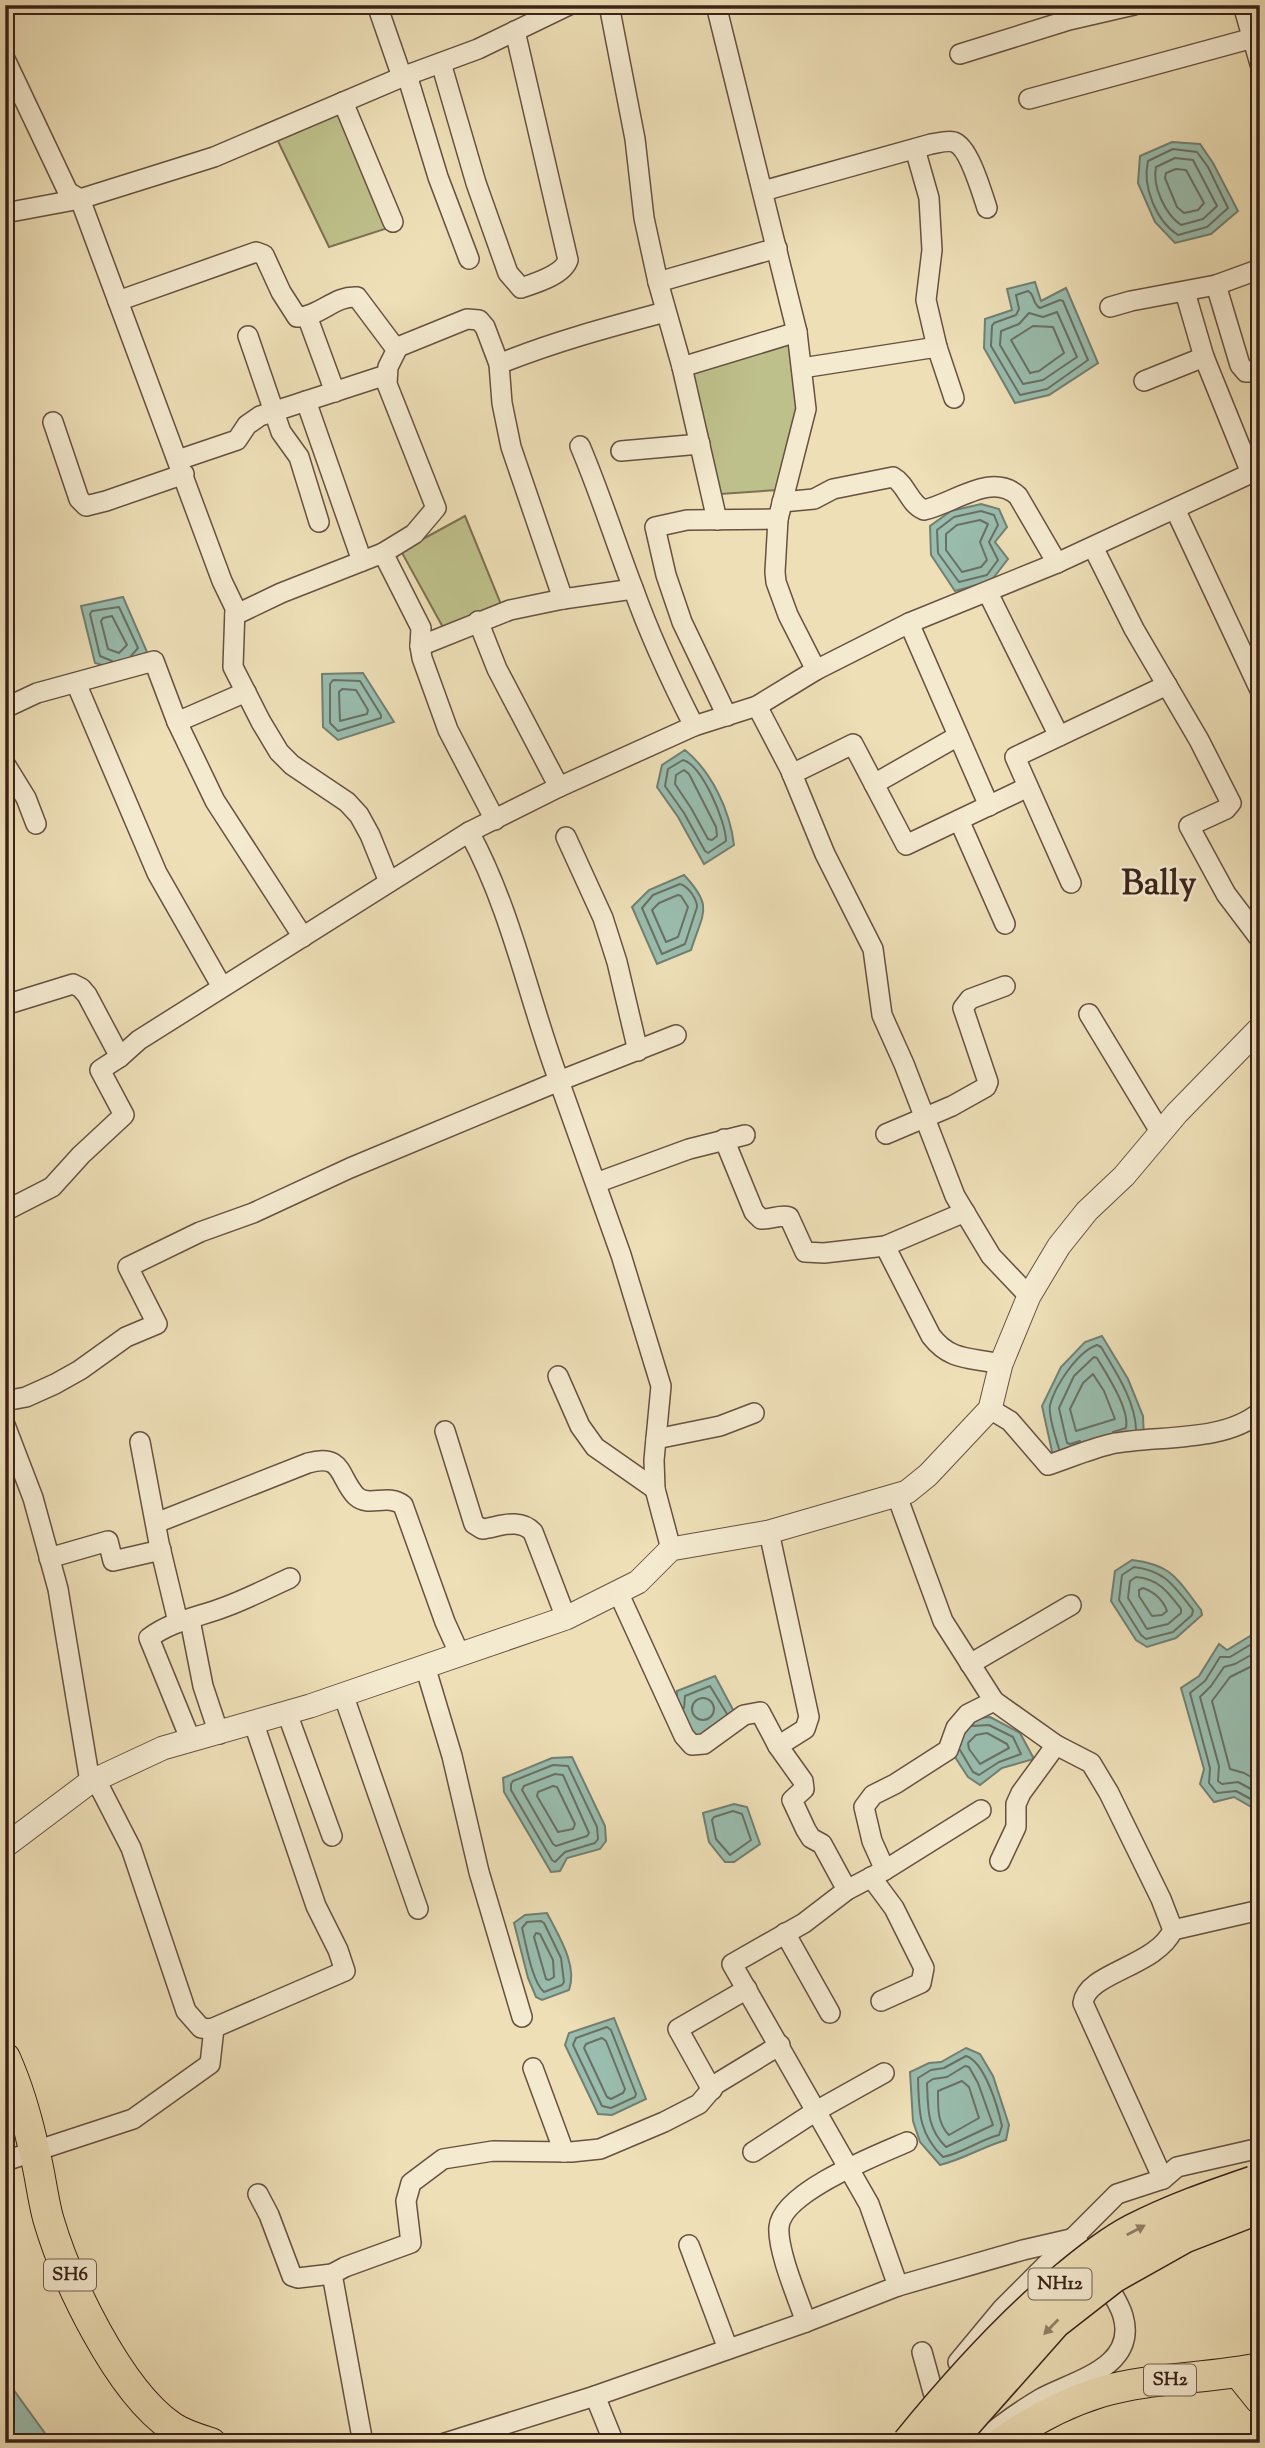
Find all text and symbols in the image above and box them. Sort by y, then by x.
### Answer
district label: Bally [1122,860,1197,911]
one-way arrow [1126,2224,1146,2236]
road number: SH6 [44,2260,96,2290]
road number: NH12 [1028,2268,1092,2300]
one-way arrow [1042,2318,1059,2335]
road number: SH2 [1144,2364,1196,2396]

